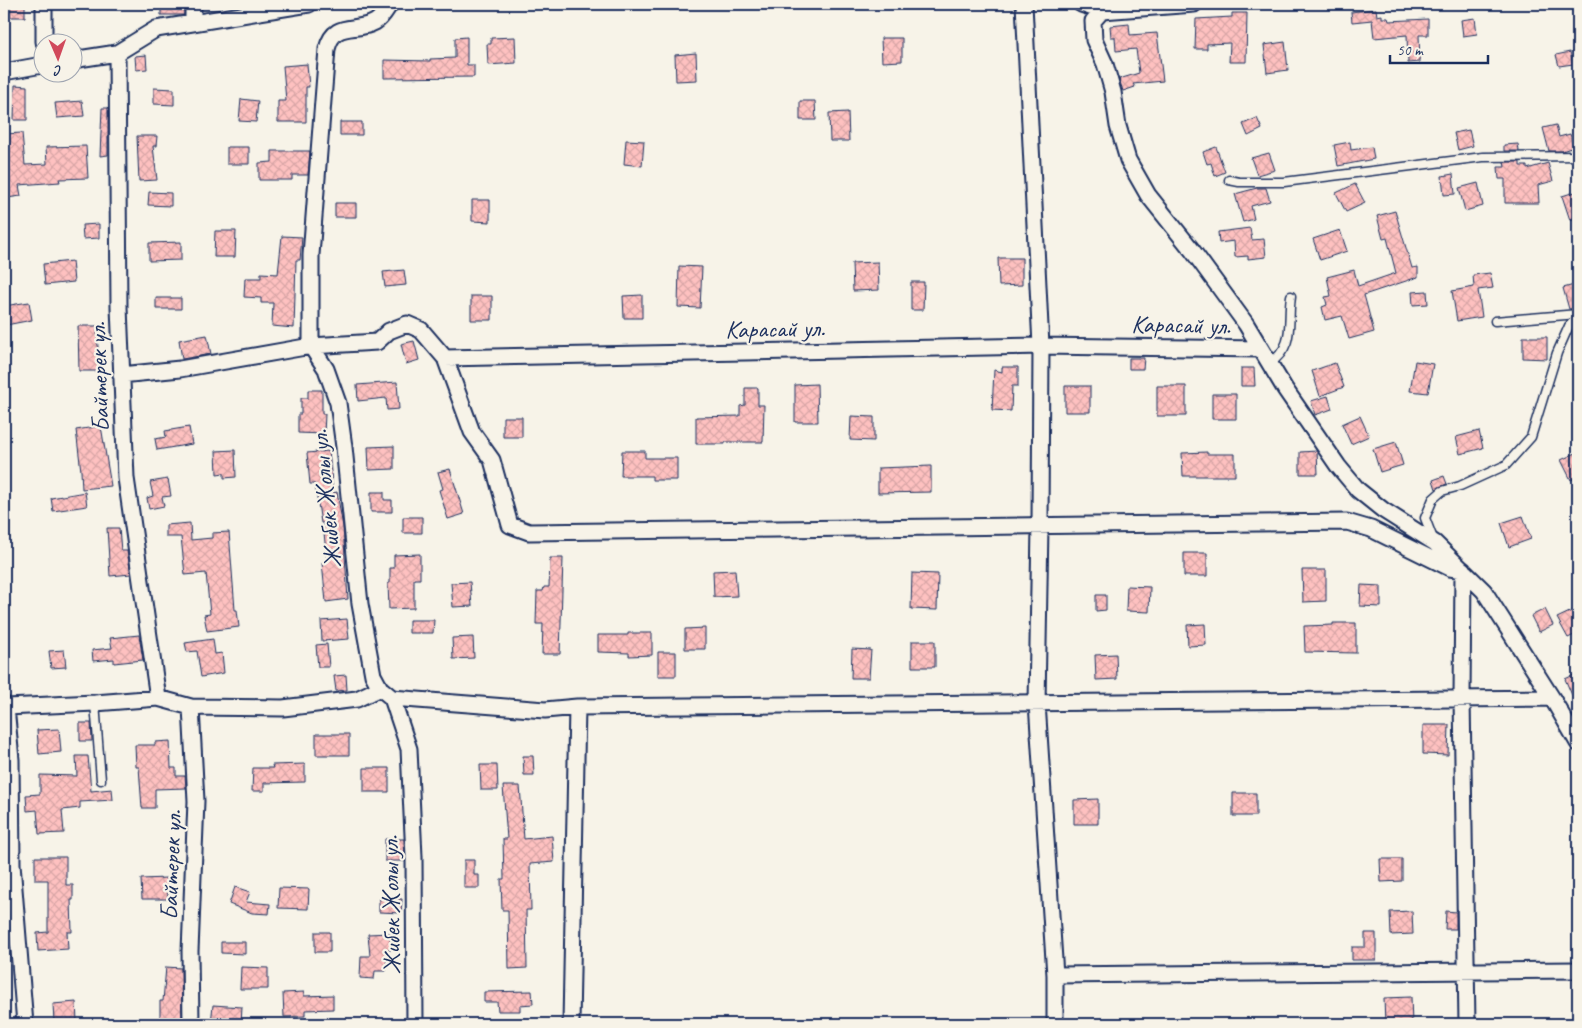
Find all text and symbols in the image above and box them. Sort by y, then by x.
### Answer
north arrow [32,32,82,82]
scale bar [1390,32,1487,64]
text: 50 m [1397,41,1424,60]
text: С [53,62,62,79]
street label: Карасай ул. [1131,308,1231,342]
street label: Карасай ул. [725,312,825,346]
street label: Байтерек ул. [81,321,117,432]
street label: Жибек Жолы ул. [303,428,349,570]
street label: Байтерек ул. [153,809,189,921]
street label: Жибек Жолы ул. [374,835,408,975]

